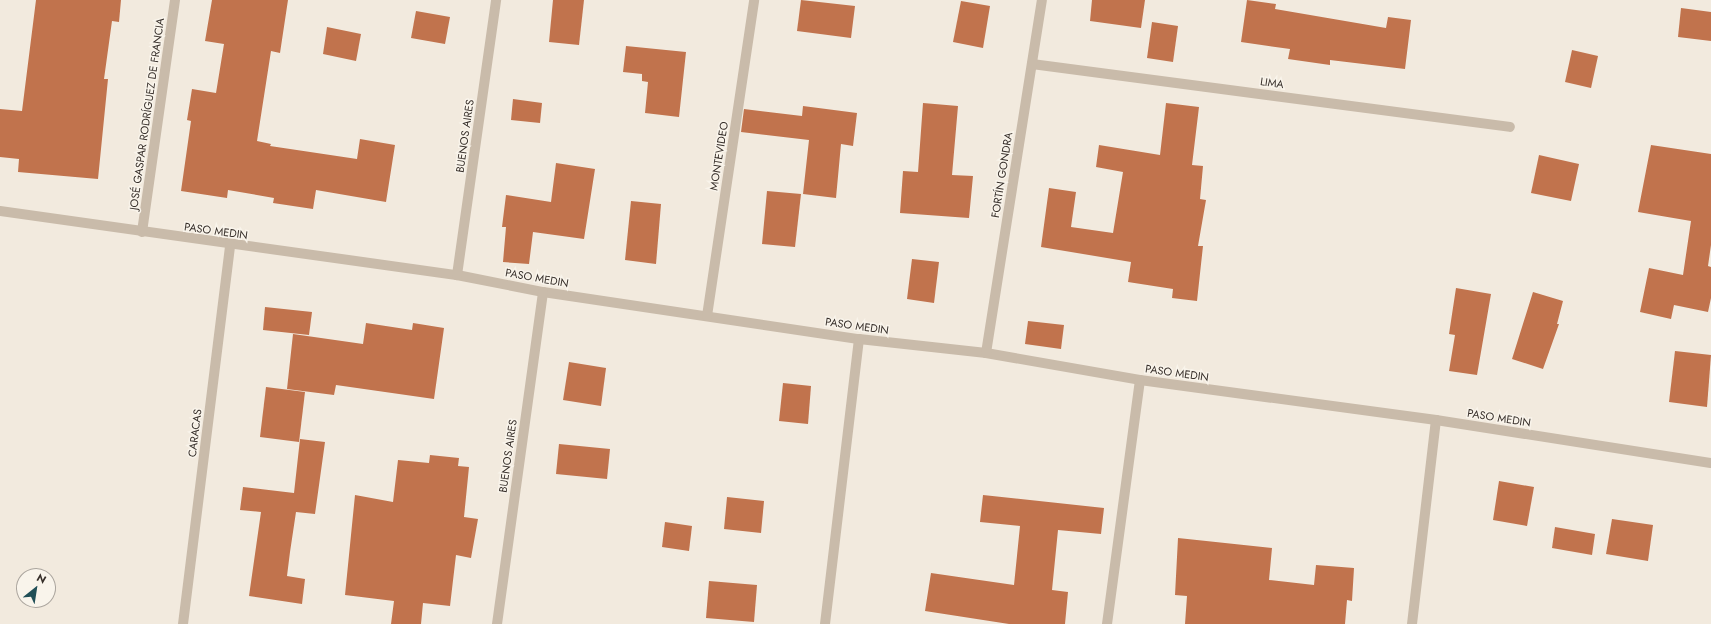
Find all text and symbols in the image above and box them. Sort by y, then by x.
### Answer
street label: JOSÉ GASPAR RODRÍGUEZ DE FRANCIA [127,17,167,211]
street label: LIMA [1259,75,1285,91]
street label: BUENOS AIRES [453,99,477,173]
street label: MONTEVIDEO [707,121,731,191]
street label: FORTÍN GONDRA [989,131,1015,219]
street label: PASO MEDIN [183,220,249,242]
street label: PASO MEDIN [504,266,570,290]
street label: PASO MEDIN [824,315,890,337]
street label: PASO MEDIN [1144,362,1210,384]
street label: PASO MEDIN [1466,406,1532,430]
street label: CARACAS [186,408,204,458]
street label: BUENOS AIRES [496,419,520,493]
north arrow [16,568,56,608]
text: N [34,569,49,588]

